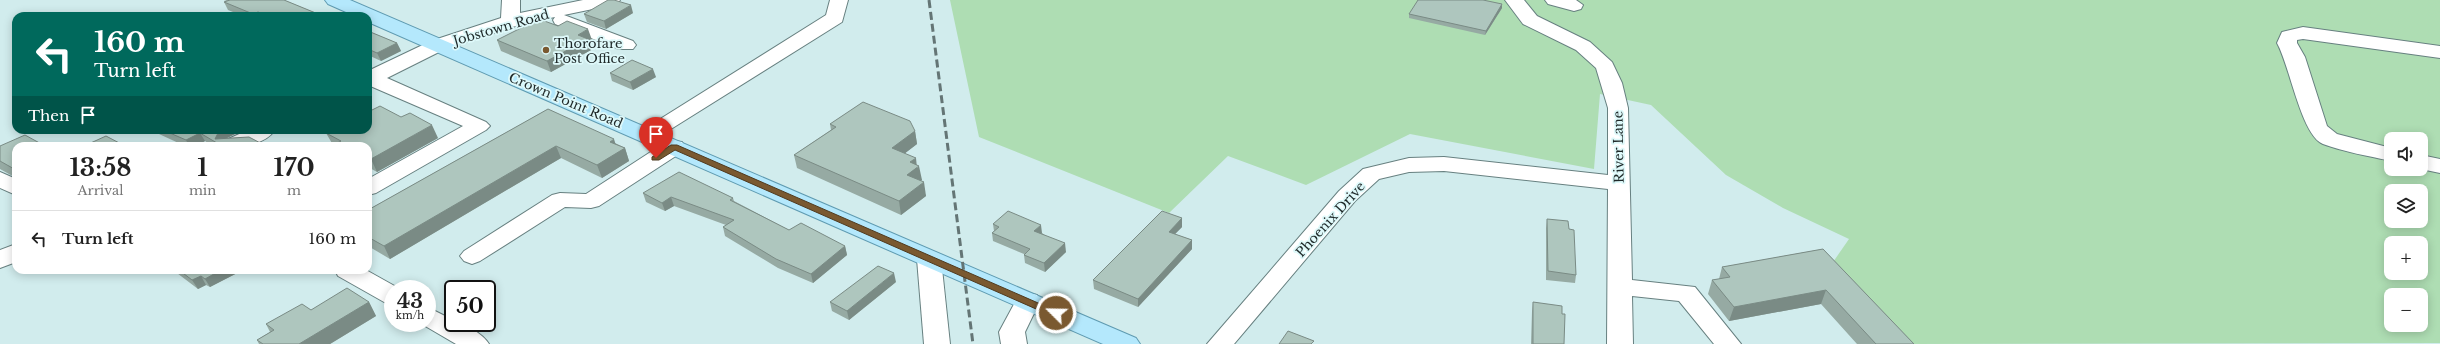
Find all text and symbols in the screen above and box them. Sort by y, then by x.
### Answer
street label: Jobstown Road [449,6,551,50]
text: 160 m [94,25,185,60]
icon: left [28,28,80,80]
place label: Thorofare Post Office [554,35,625,67]
marker: Thorofare Post Office [541,45,551,55]
text: Turn left [94,60,176,82]
street label: Crown Point Road [506,69,626,132]
icon: arrive [77,104,99,126]
text: Then [28,106,69,125]
street label: River Lane [1609,111,1628,183]
pin [639,117,673,158]
icon: arrive [645,123,667,145]
map controls [2384,132,2428,332]
button: sound [2384,132,2428,176]
text: 13:58 [69,153,131,182]
text: 1 [197,153,208,182]
text: 170 [274,153,315,182]
street label: Phoenix Drive [1292,178,1369,261]
text: Arrival [77,182,123,199]
text: min [189,182,216,199]
text: m [287,182,301,199]
button: layers [2384,184,2428,228]
icon: left [28,228,50,250]
text: Turn left [62,229,133,248]
text: 160 m [309,229,356,248]
button: + [2384,236,2428,280]
speed limit sign: 50 [444,280,496,332]
button: − [2384,288,2428,332]
text: 43 [397,289,423,313]
position arrow [1035,292,1077,334]
text: km/h [396,309,424,322]

